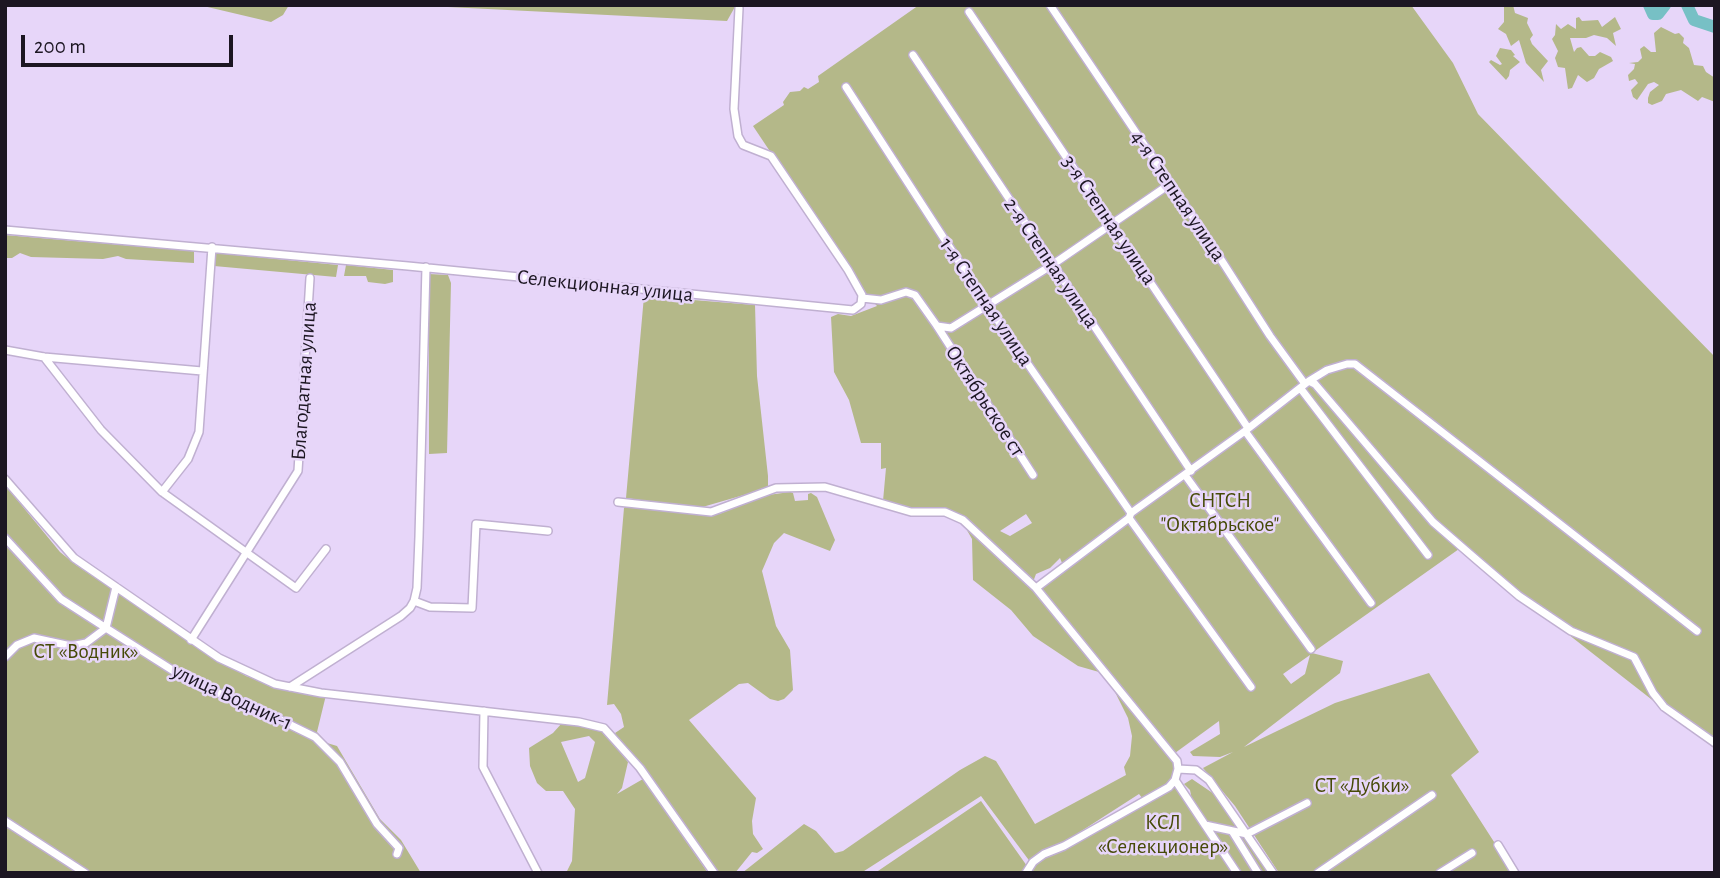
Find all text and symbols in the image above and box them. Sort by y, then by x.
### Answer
scale bar [24,21,236,65]
text: 200 m [34,36,86,57]
street label: 4-я Степная улица [1125,126,1231,266]
street label: 3-я Степная улица [1056,150,1162,290]
street label: 2-я Степная улица [998,193,1104,333]
street label: 1-я Степная улица [934,233,1038,371]
street label: Селекционная улица [516,264,694,308]
street label: Благодатная улица [286,301,322,461]
street label: Октябрьское ст [940,341,1030,461]
park label: СНТСН "Октябрьское" [1161,488,1279,538]
park label: СТ «Водник» [33,639,139,665]
street label: улица Водник-1 [168,658,296,736]
park label: СТ «Дубки» [1315,773,1409,799]
park label: КСЛ «Селекционер» [1098,810,1228,860]

